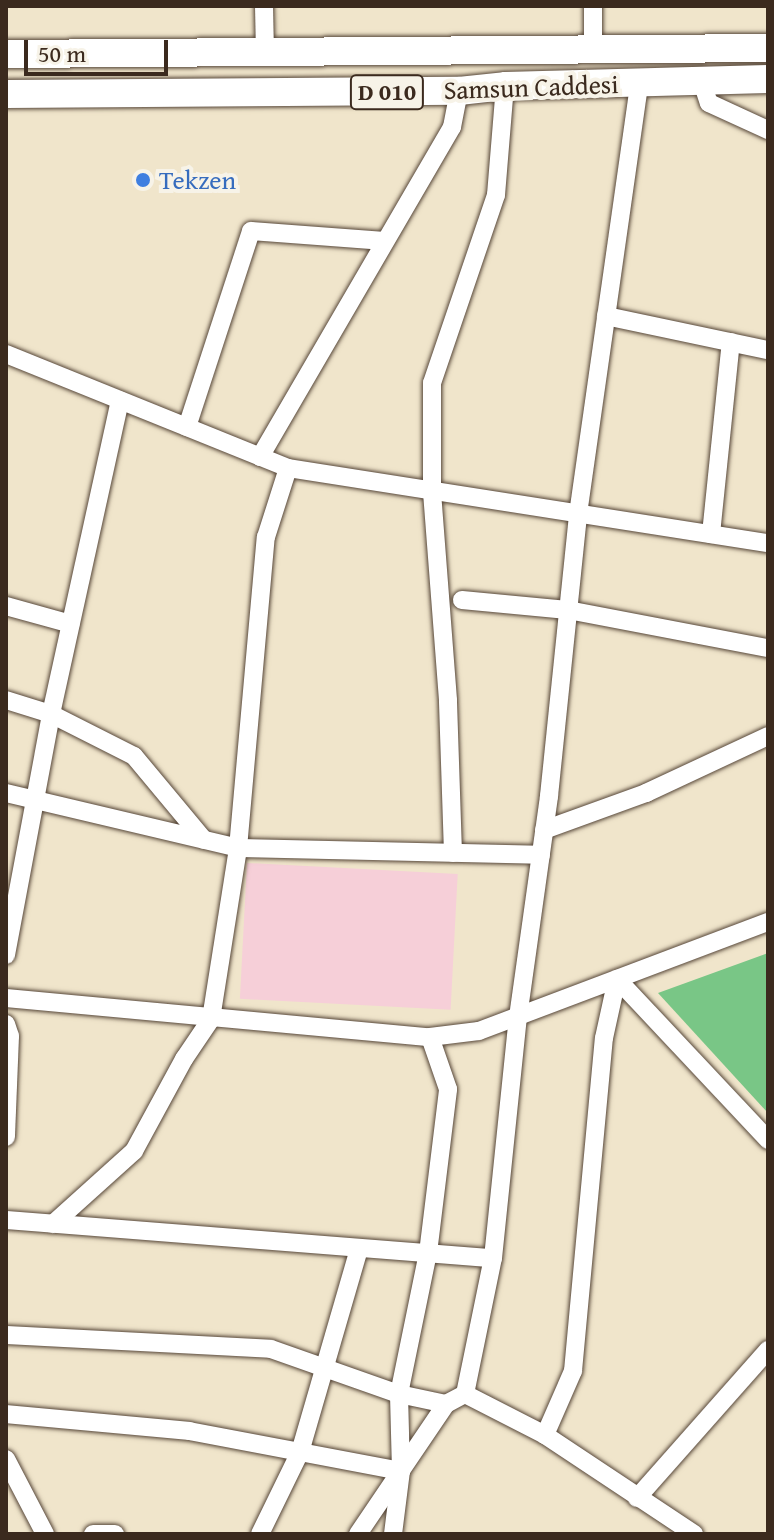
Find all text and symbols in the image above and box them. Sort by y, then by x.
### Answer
scale bar [28,24,172,74]
text: 50 m [38,36,86,71]
street label: Samsun Caddesi [443,68,619,106]
road number: D 010 [349,72,425,112]
place label: Tekzen [159,164,236,196]
marker: Tekzen [134,171,152,189]

